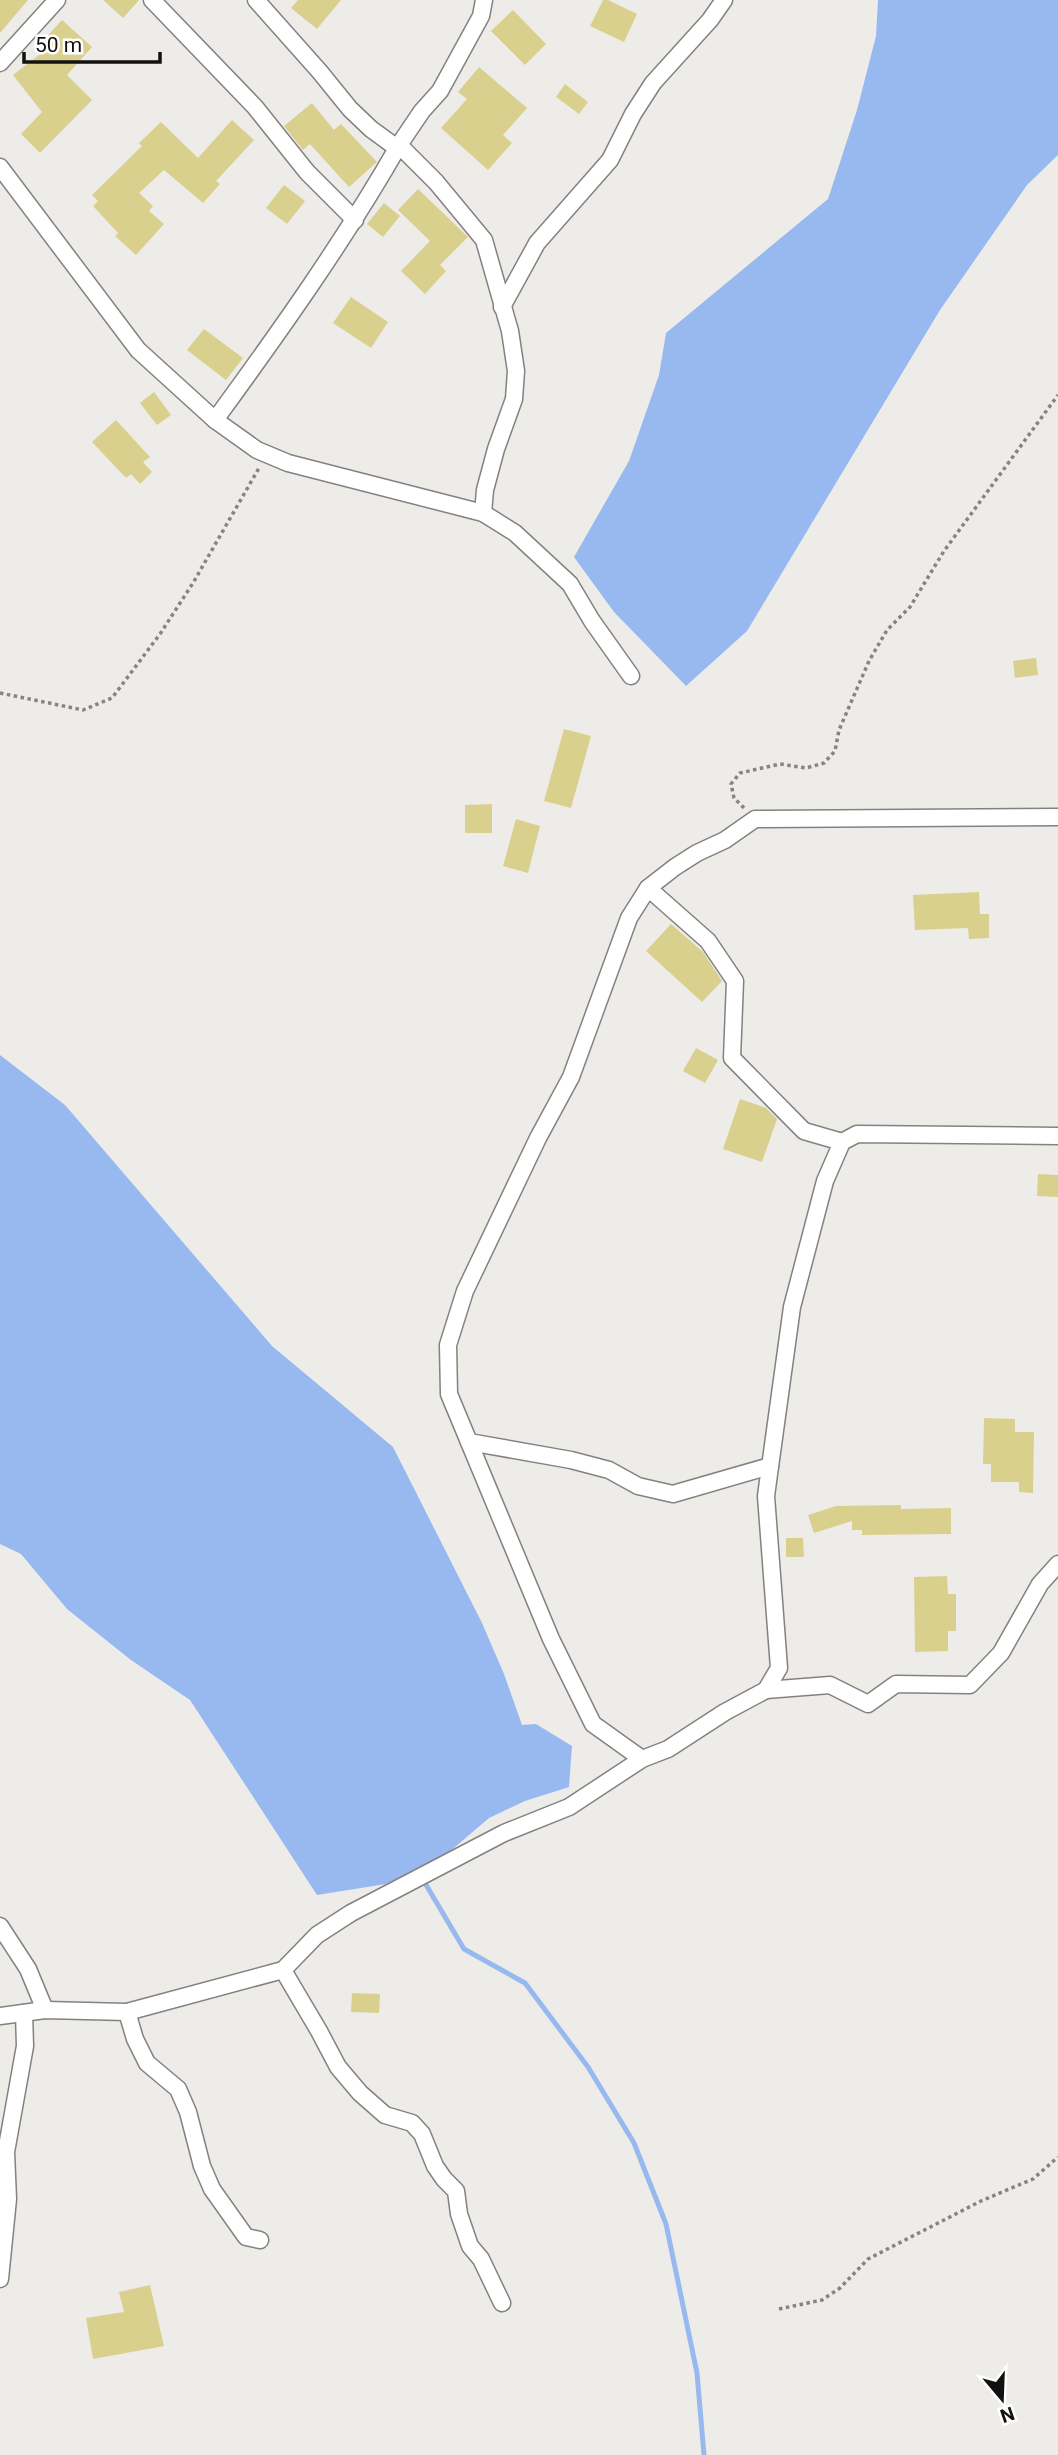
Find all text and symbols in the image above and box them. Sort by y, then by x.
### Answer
scale bar [24,21,161,65]
text: 50 m [35,33,82,57]
north arrow [967,2364,1037,2434]
text: N [997,2402,1017,2428]

